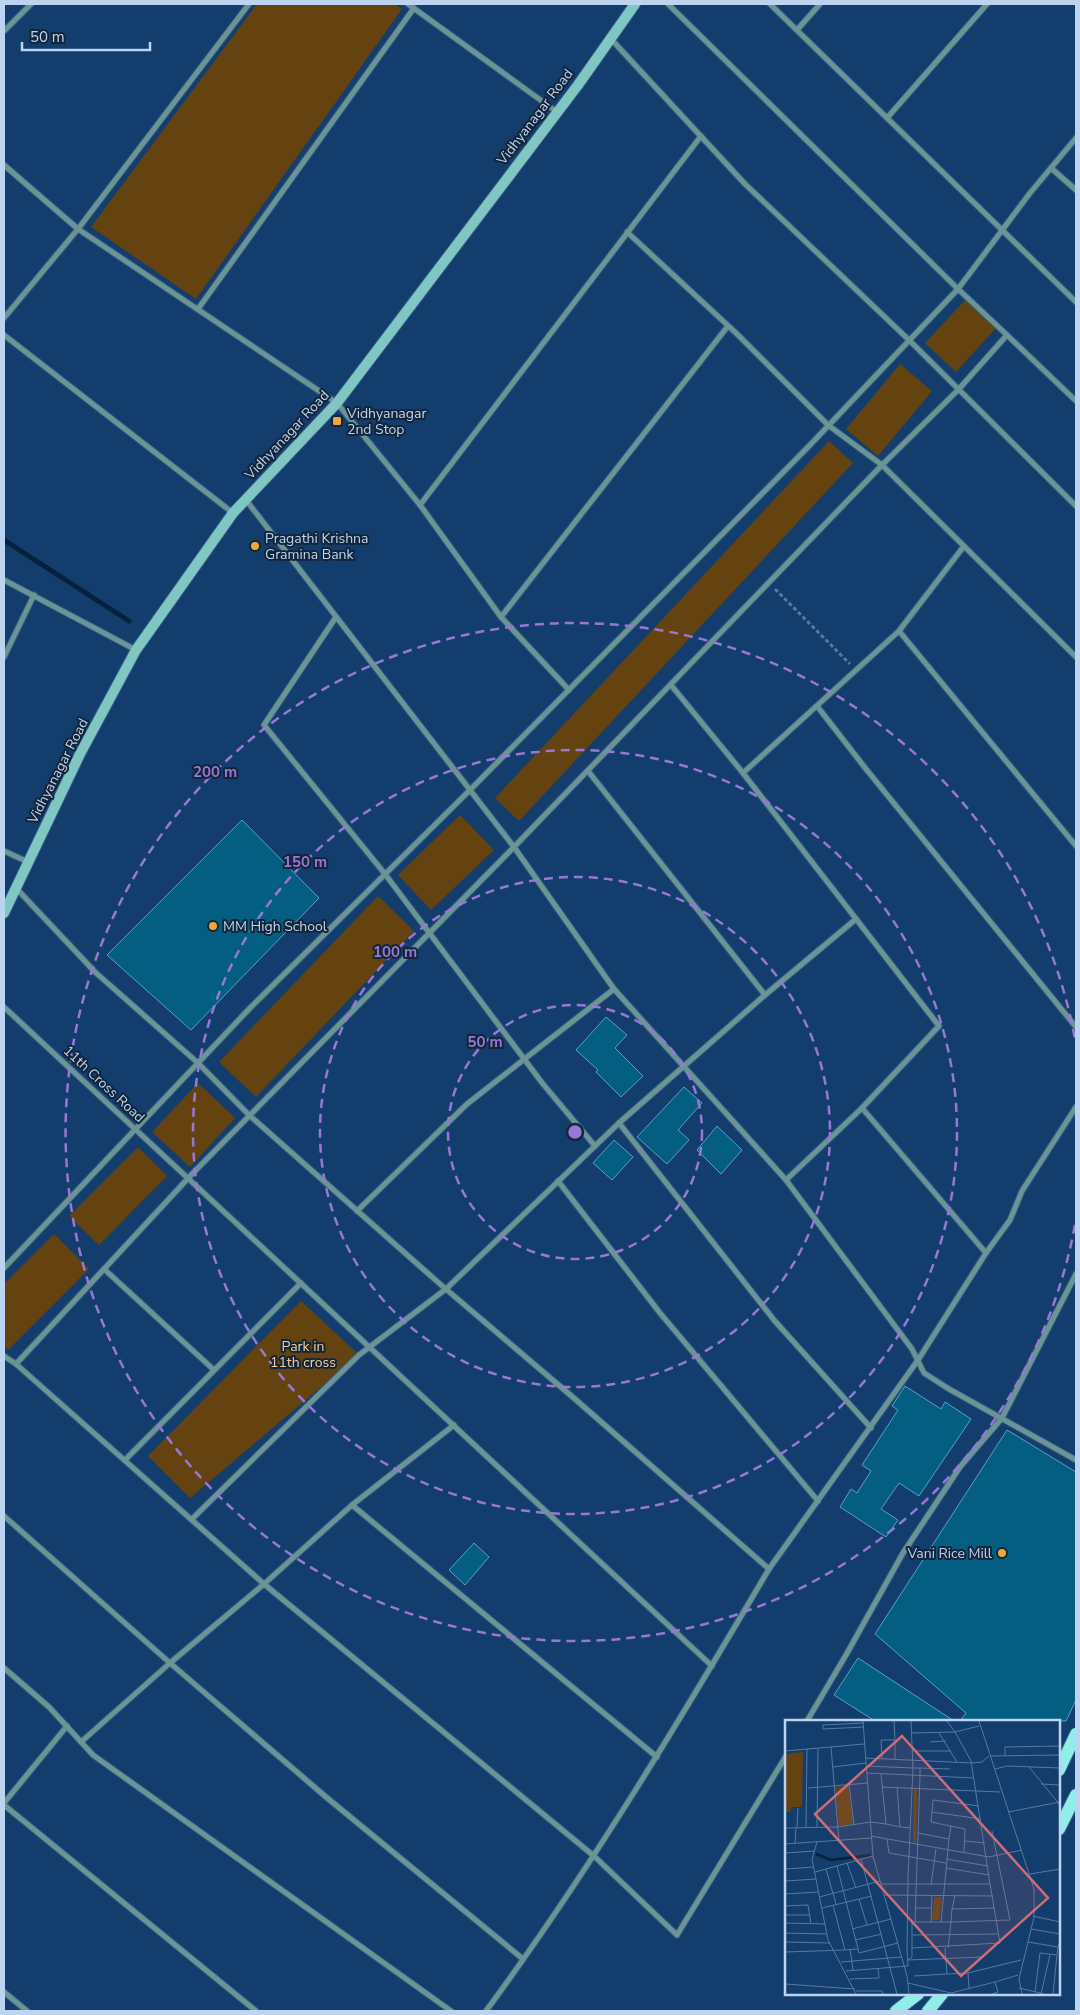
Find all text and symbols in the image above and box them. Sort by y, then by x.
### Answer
scale bar [22,20,150,52]
text: 50 m [30,27,65,47]
street label: Vidhyanagar Road [492,65,577,170]
street label: Vidhyanagar Road [240,386,333,484]
place label: Vidhyanagar 2nd Stop [346,404,426,439]
marker: Vidhyanagar 2nd Stop [331,415,343,427]
place label: Pragathi Krishna Gramina Bank [265,529,368,564]
marker: Pragathi Krishna Gramina Bank [249,540,261,552]
street label: Vidhyanagar Road [23,715,93,828]
text: 200 m [193,762,237,782]
text: 150 m [283,852,327,872]
place label: MM High School [223,917,328,936]
marker: MM High School [207,920,219,932]
text: 100 m [373,942,417,962]
text: 50 m [467,1032,503,1052]
street label: 11th Cross Road [59,1041,149,1127]
centre of rings [566,1123,584,1141]
park label: Park in 11th cross [270,1337,336,1372]
place label: Vani Rice Mill [906,1544,993,1563]
marker: Vani Rice Mill [996,1547,1008,1559]
inset map [785,1720,1060,1995]

